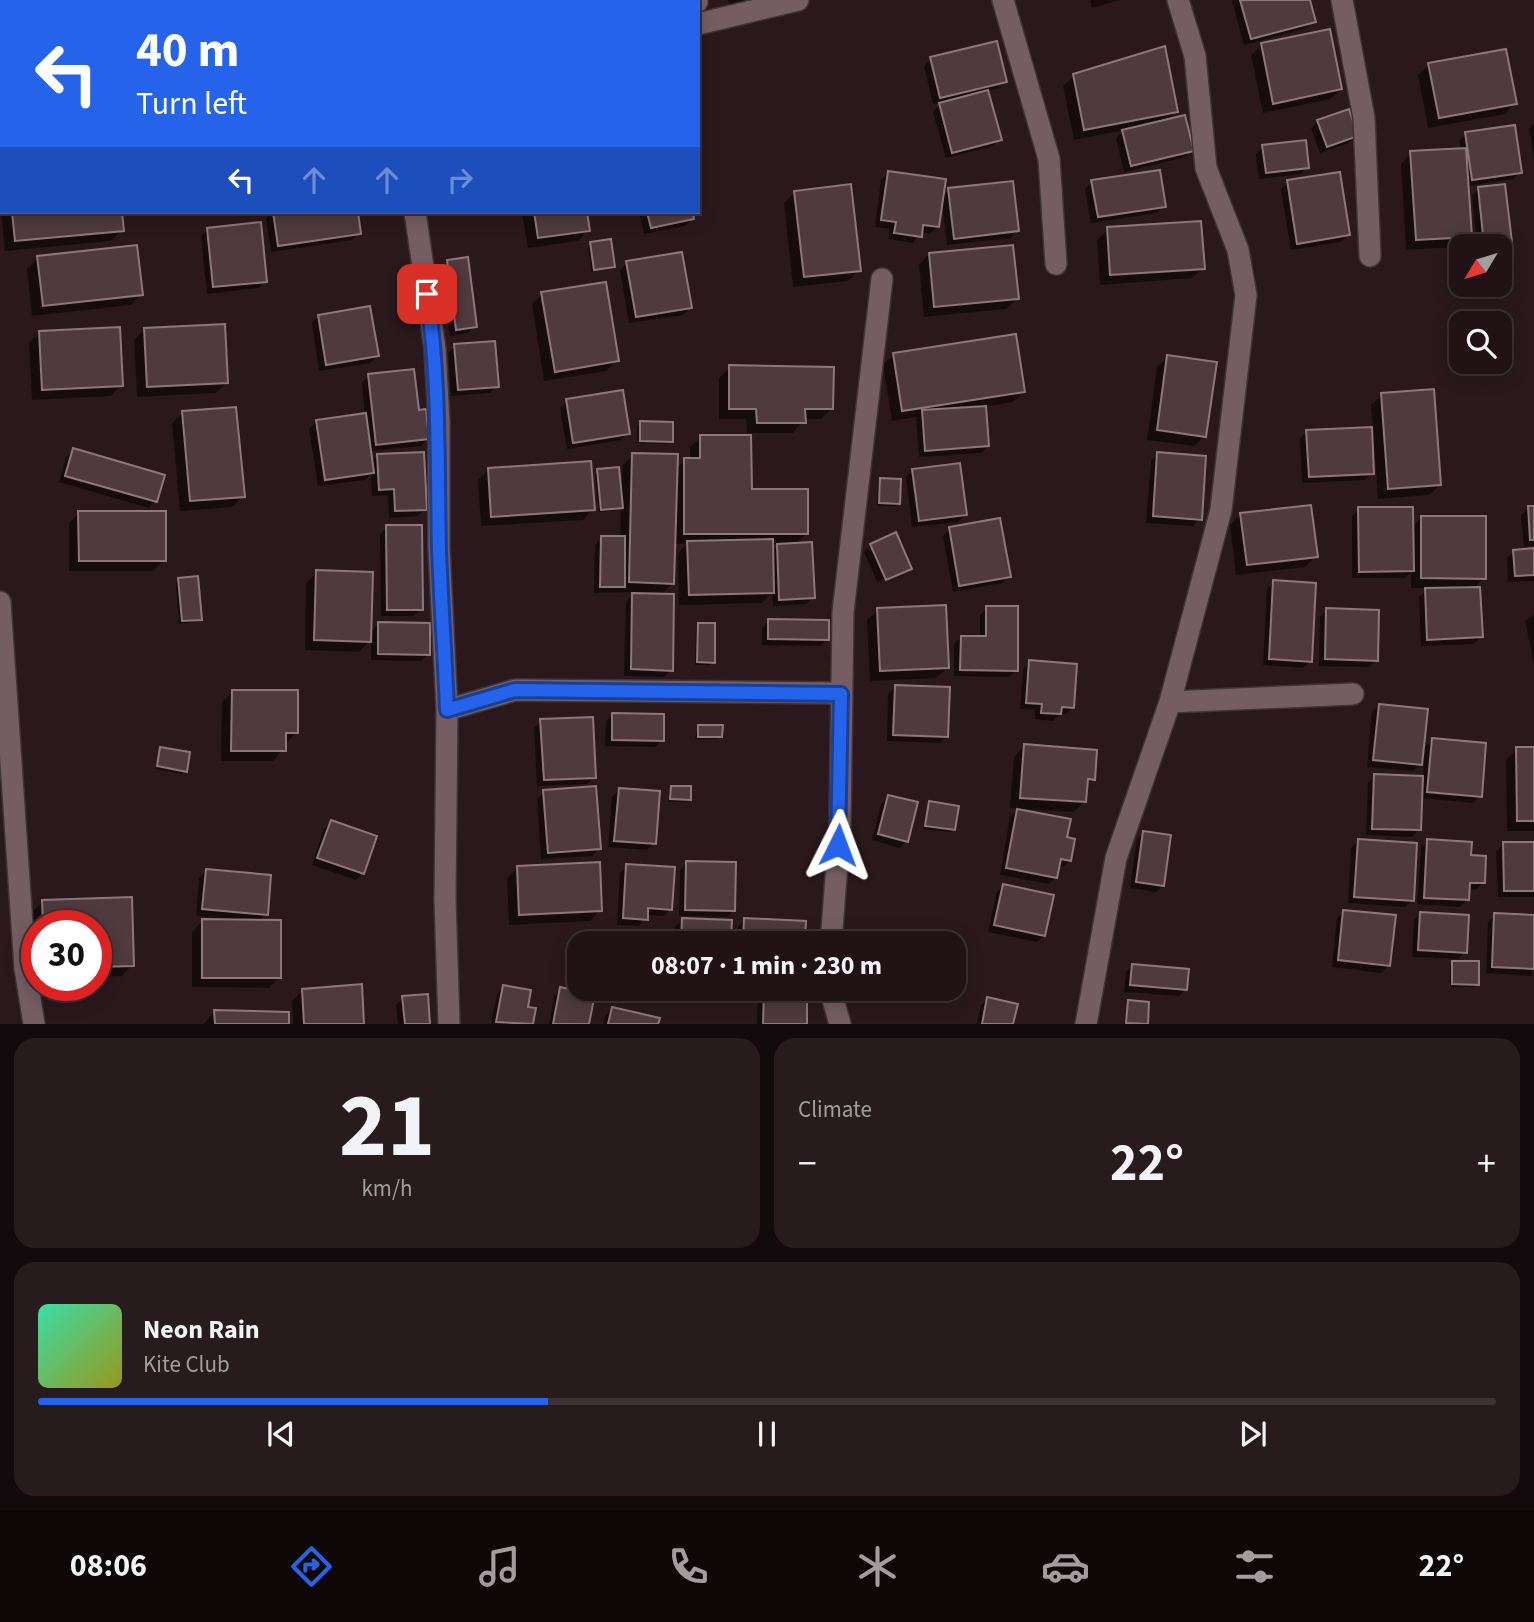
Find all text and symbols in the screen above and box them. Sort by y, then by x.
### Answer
text: 40 m [136,16,240,86]
icon: left [21,28,112,119]
text: Turn left [136,81,247,127]
icon: left [222,161,260,199]
icon: ahead [295,161,333,199]
icon: ahead [368,161,406,199]
icon: right [441,161,479,199]
north arrow [1449,234,1512,298]
map controls [1449,234,1512,374]
pin [397,264,457,324]
icon: arrive [408,275,446,313]
button: search [1449,311,1512,374]
position arrow [801,808,875,882]
speed limit sign: 30 [21,910,112,1001]
text: 08:07 · 1 min · 230 m [651,947,882,984]
text: 21 [339,1062,435,1191]
text: Climate [798,1093,872,1126]
text: 22° [1110,1127,1184,1201]
text: − [798,1137,817,1191]
text: + [1477,1137,1496,1191]
text: km/h [361,1172,413,1205]
text: Neon Rain [143,1311,260,1348]
text: Kite Club [143,1348,230,1381]
icon: previous [262,1415,300,1453]
icon: pause [748,1415,786,1453]
icon: next [1234,1415,1272,1453]
icon: directions [287,1542,336,1591]
icon: music [475,1542,524,1591]
icon: phone [664,1542,713,1591]
icon: climate [853,1542,902,1591]
icon: car [1041,1542,1090,1591]
icon: filters [1230,1542,1279,1591]
text: 08:06 [70,1543,147,1589]
text: 22° [1419,1543,1464,1589]

